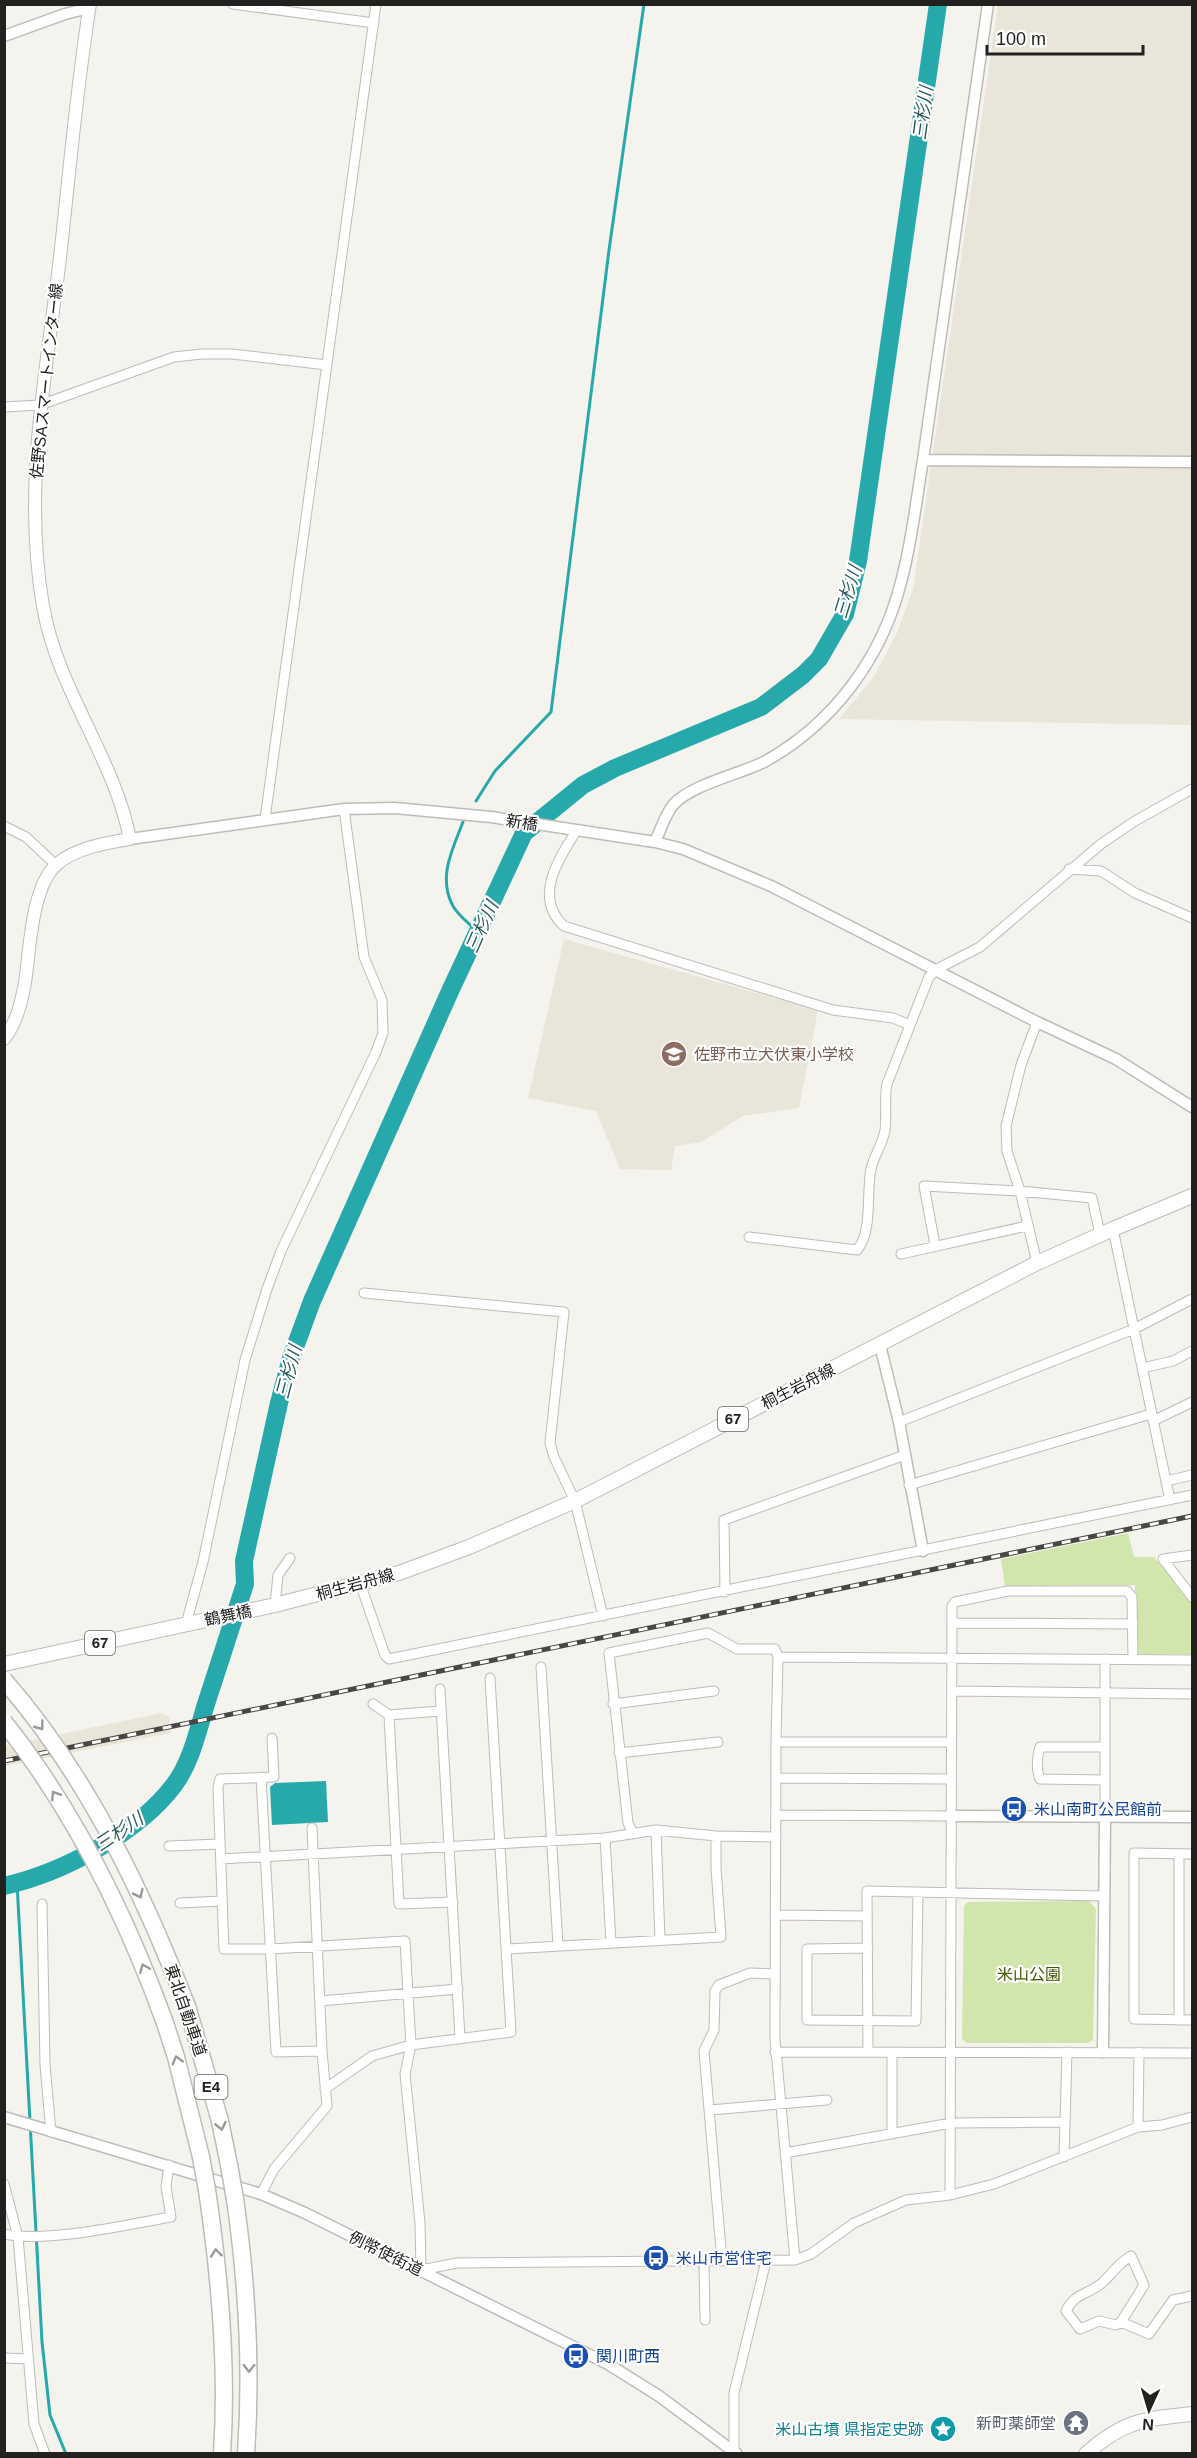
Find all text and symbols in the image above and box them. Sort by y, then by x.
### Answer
scale bar [987,18,1143,56]
text: 100 m [996,29,1046,49]
water label: 三杉川 [909,83,937,141]
street label: 佐野SAスマートインター線 [28,282,65,480]
water label: 三杉川 [831,561,866,621]
street label: 新橋 [505,812,539,833]
water label: 三杉川 [462,896,503,956]
school or university icon: 佐野市立犬伏東小学校 [659,1039,689,1069]
place label: 佐野市立犬伏東小学校 [694,1046,854,1063]
water label: 三杉川 [272,1341,306,1401]
street label: 桐生岩舟線 [759,1361,838,1412]
road number: 67 [718,1407,748,1431]
street label: 桐生岩舟線 [314,1566,396,1603]
street label: 鶴舞橋 [203,1602,253,1629]
road number: 67 [85,1631,115,1655]
one-way arrow [33,1720,44,1731]
one-way arrow [50,1791,62,1801]
bus stop icon: 米山南町公民館前 [999,1794,1029,1824]
place label: 米山南町公民館前 [1034,1801,1162,1818]
water label: 三杉川 [91,1807,149,1855]
one-way arrow [132,1887,144,1898]
street label: 東北自動車道 [162,1962,209,2058]
one-way arrow [139,1963,151,1974]
park label: 米山公園 [997,1966,1061,1983]
one-way arrow [172,2055,184,2065]
road number: E4 [194,2075,228,2099]
one-way arrow [213,2120,226,2130]
street label: 例幣使街道 [346,2228,425,2279]
bus stop icon: 米山市営住宅 [641,2243,671,2273]
one-way arrow [211,2248,223,2258]
place label: 米山市営住宅 [676,2250,772,2267]
bus stop icon: 関川町西 [561,2341,591,2371]
place label: 関川町西 [596,2348,660,2365]
one-way arrow [243,2364,255,2373]
north arrow [1119,2380,1179,2440]
temple icon: 新町薬師堂 [1061,2408,1091,2438]
place icon: 米山古墳 県指定史跡 [928,2414,958,2444]
place label: 新町薬師堂 [976,2415,1056,2432]
text: N [1142,2416,1154,2433]
place label: 米山古墳 県指定史跡 [776,2421,924,2438]

